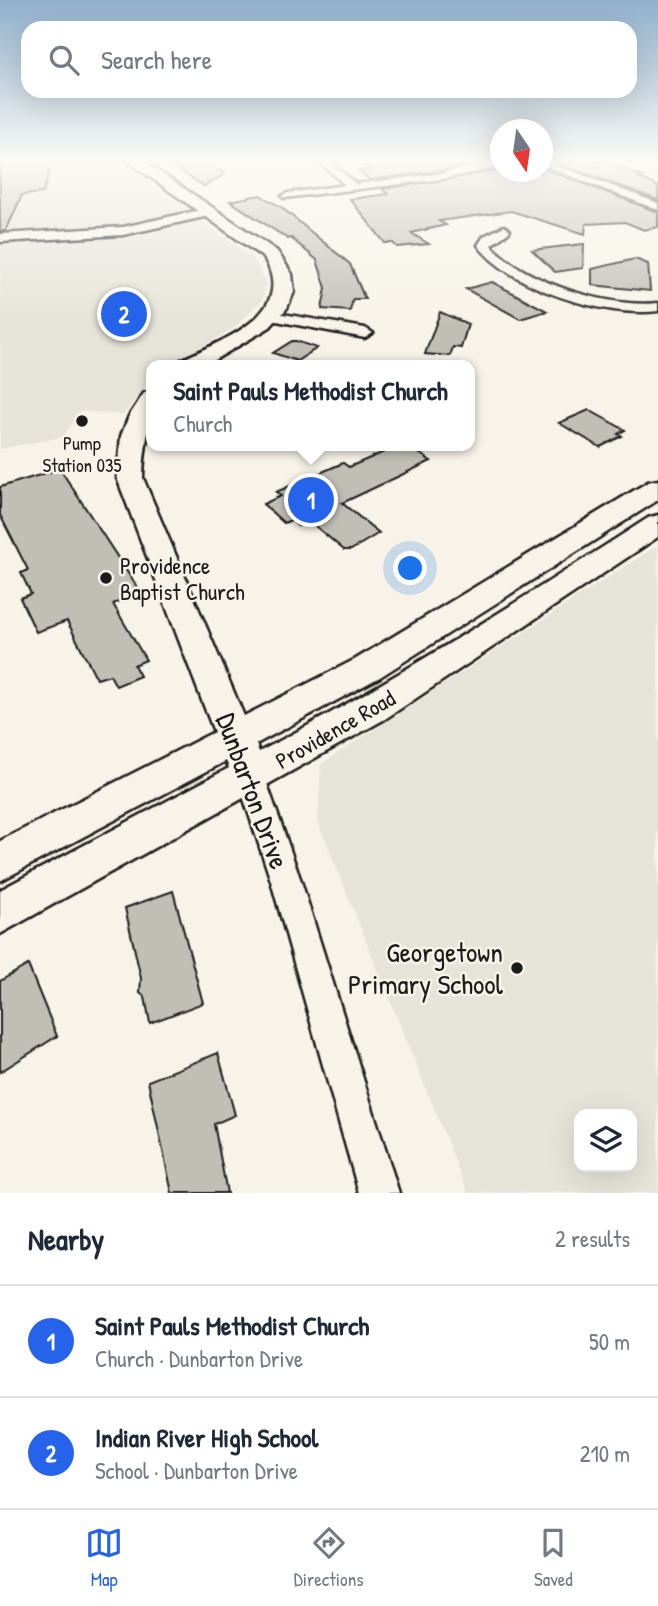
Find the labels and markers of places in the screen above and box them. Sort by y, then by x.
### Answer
pin: 2 [101,288,147,340]
marker: Pump Station 035 [74,413,90,429]
place label: Pump Station 035 [42,430,122,478]
pin: 1 [288,474,334,526]
place label: Providence Baptist Church [120,550,245,607]
marker: Providence Baptist Church [98,570,114,586]
place label: Georgetown Primary School [348,933,504,1003]
marker: Georgetown Primary School [509,960,525,976]

